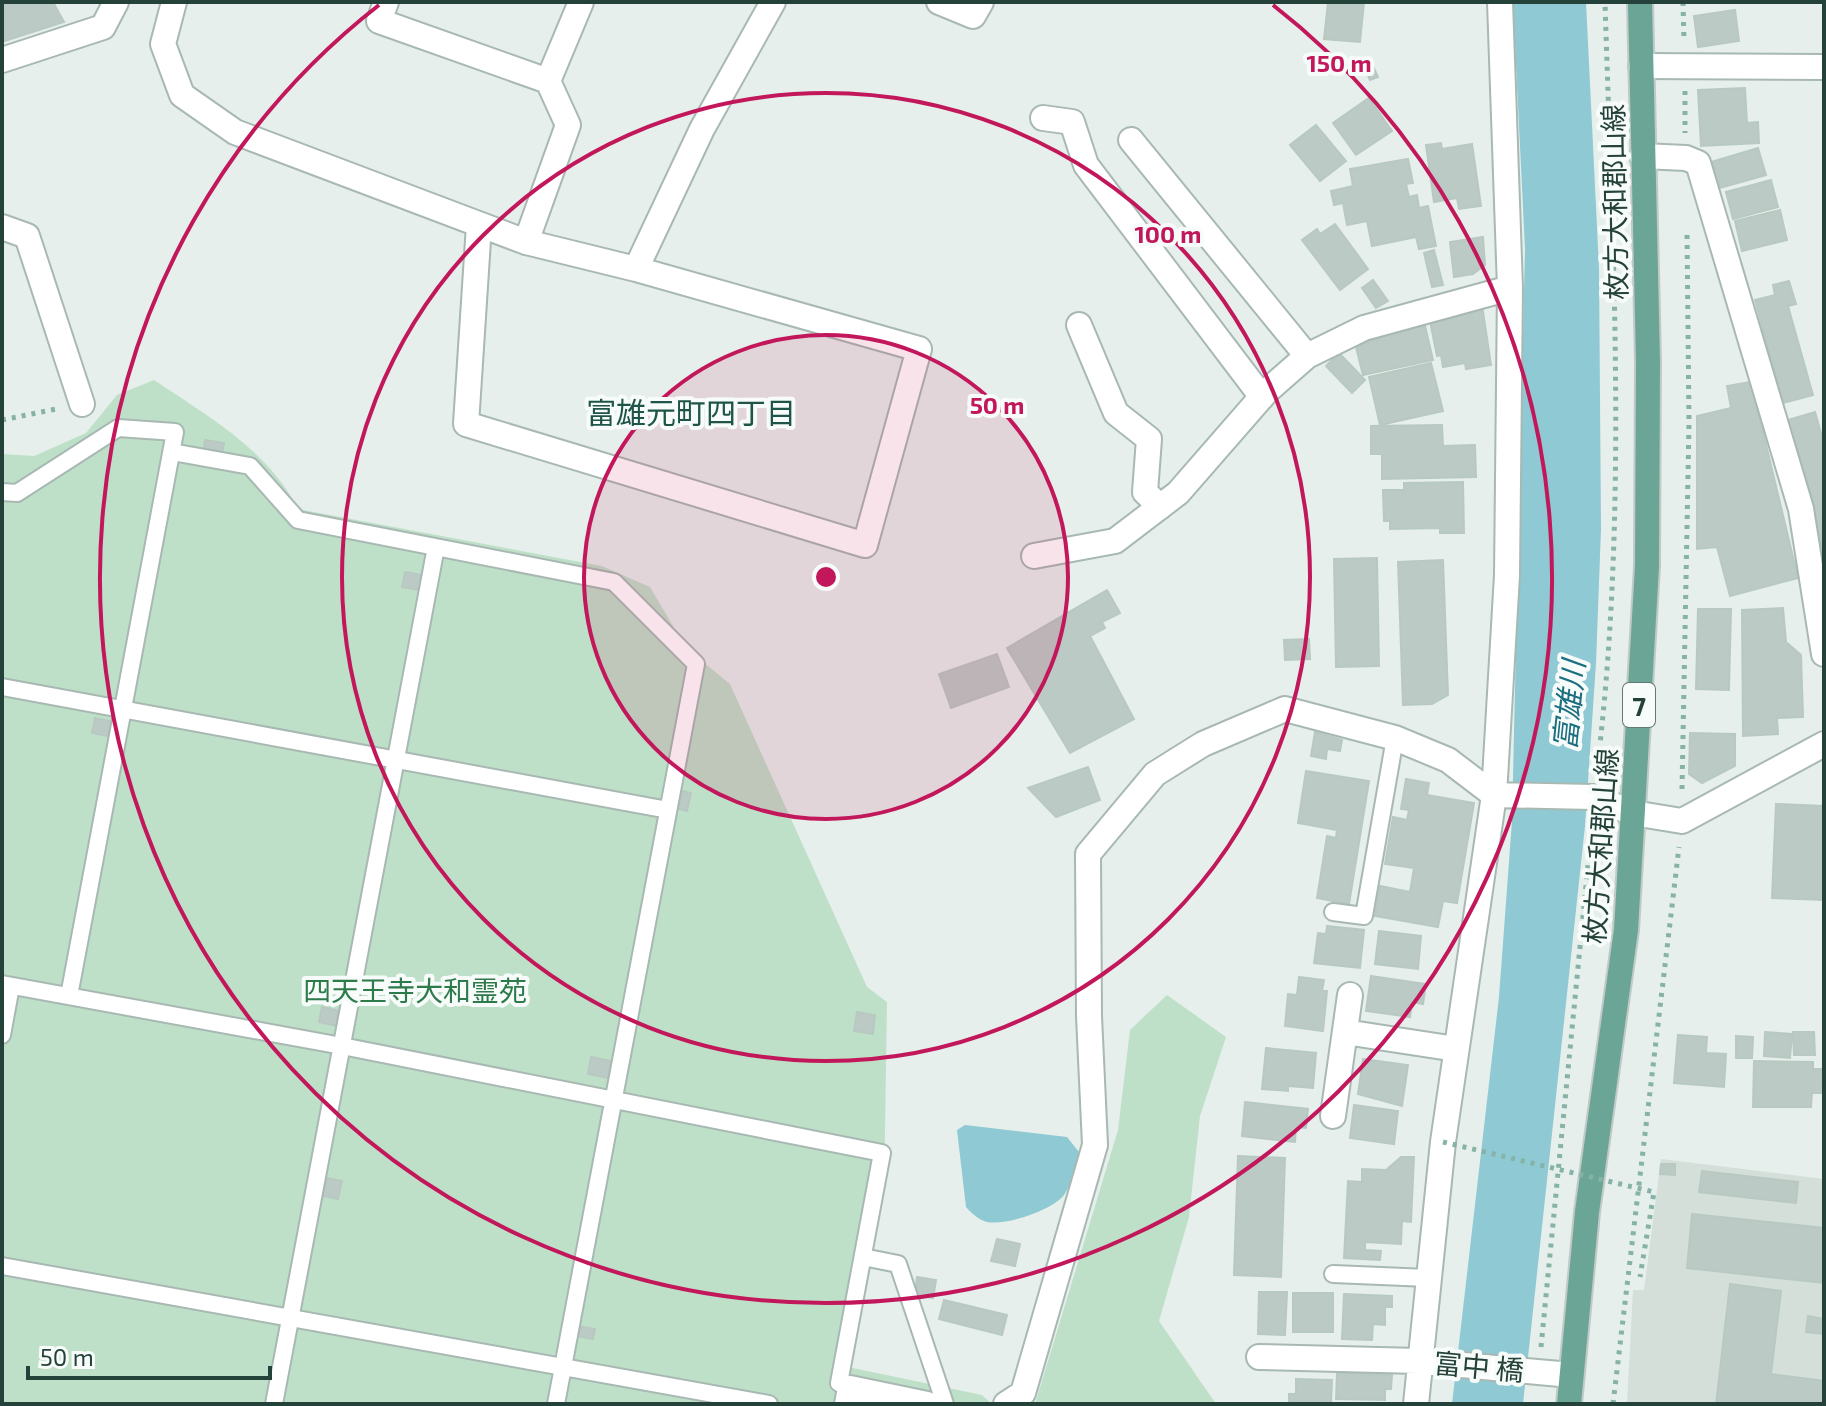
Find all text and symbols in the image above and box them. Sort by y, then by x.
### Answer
text: 150 m [1306,48,1372,77]
street label: 枚方大和郡山線 [1595,104,1633,300]
text: 100 m [1135,219,1201,248]
text: 50 m [970,390,1024,419]
district label: 富雄元町四丁目 [586,394,796,430]
centre of rings [812,563,840,591]
water label: 富雄川 [1545,655,1591,752]
road number: 7 [1623,683,1655,727]
street label: 枚方大和郡山線 [1576,747,1624,945]
park label: 四天王寺大和霊苑 [303,973,527,1007]
scale bar [28,1330,270,1380]
text: 50 m [40,1342,94,1371]
street label: 富中 橋 [1433,1345,1525,1387]

